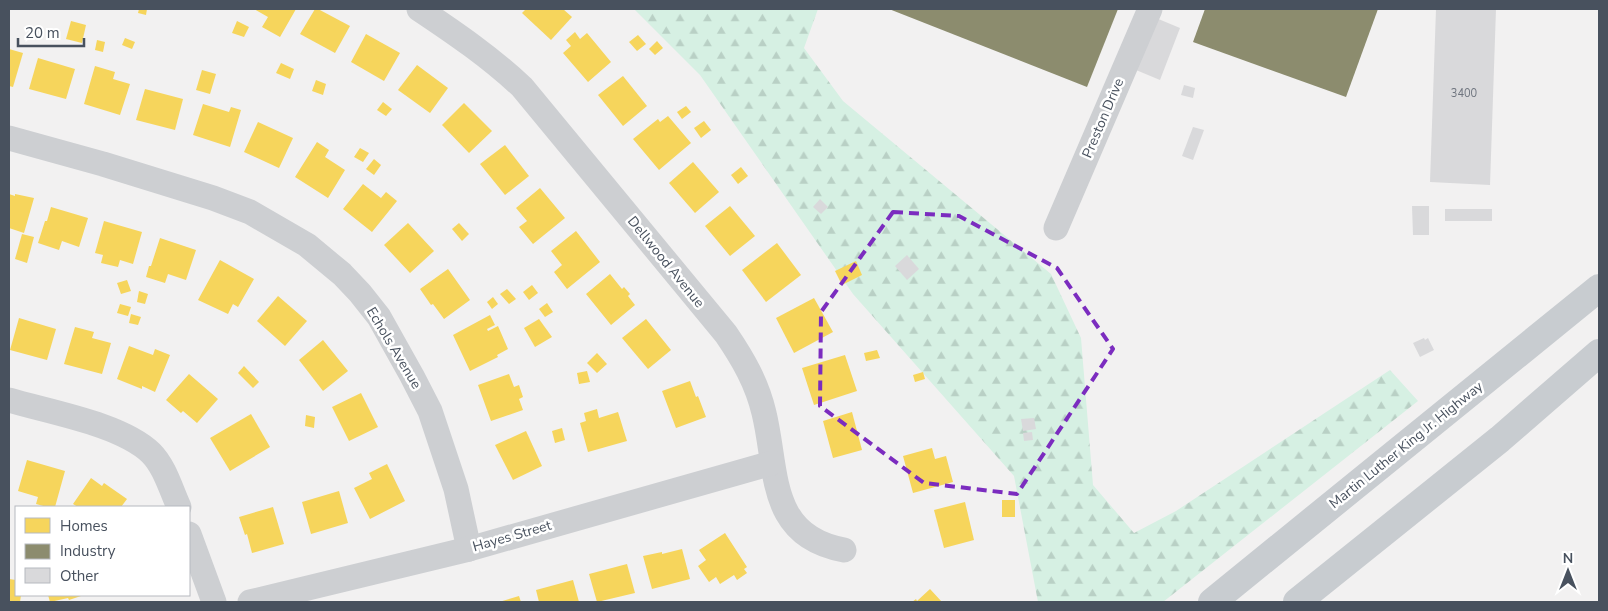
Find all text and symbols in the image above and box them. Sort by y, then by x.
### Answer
scale bar [18,15,84,47]
text: 20 m [25,23,60,43]
street label: Preston Drive [1078,75,1128,161]
house number: 3400 [1451,86,1478,101]
street label: Dellwood Avenue [623,212,709,312]
street label: Echols Avenue [362,304,426,392]
street label: Martin Luther King Jr. Highway [1325,376,1487,513]
legend [15,506,190,596]
text: Homes [60,516,108,536]
street label: Hayes Street [470,516,554,556]
text: Industry [60,541,116,561]
north arrow [1543,546,1593,596]
text: N [1563,549,1573,568]
text: Other [60,566,99,586]

